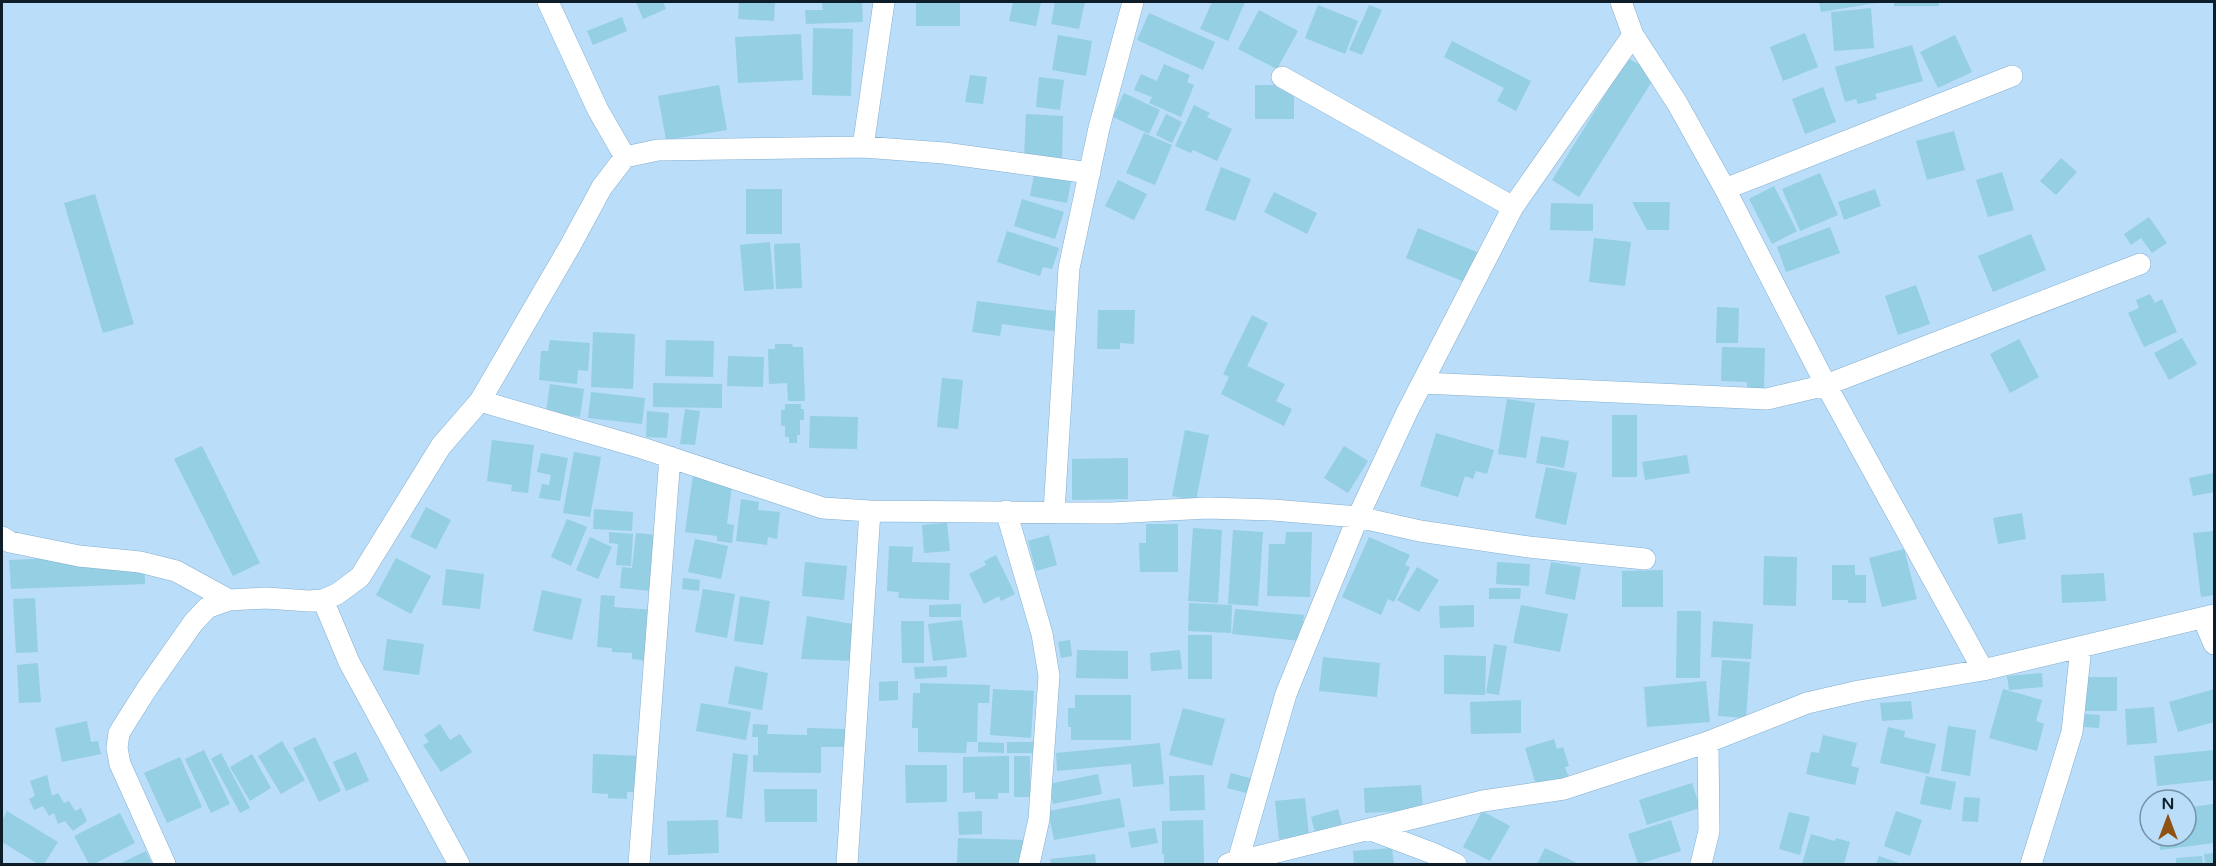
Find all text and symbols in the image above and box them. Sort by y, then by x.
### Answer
north arrow [2138,788,2198,848]
text: N [2162,794,2174,814]

